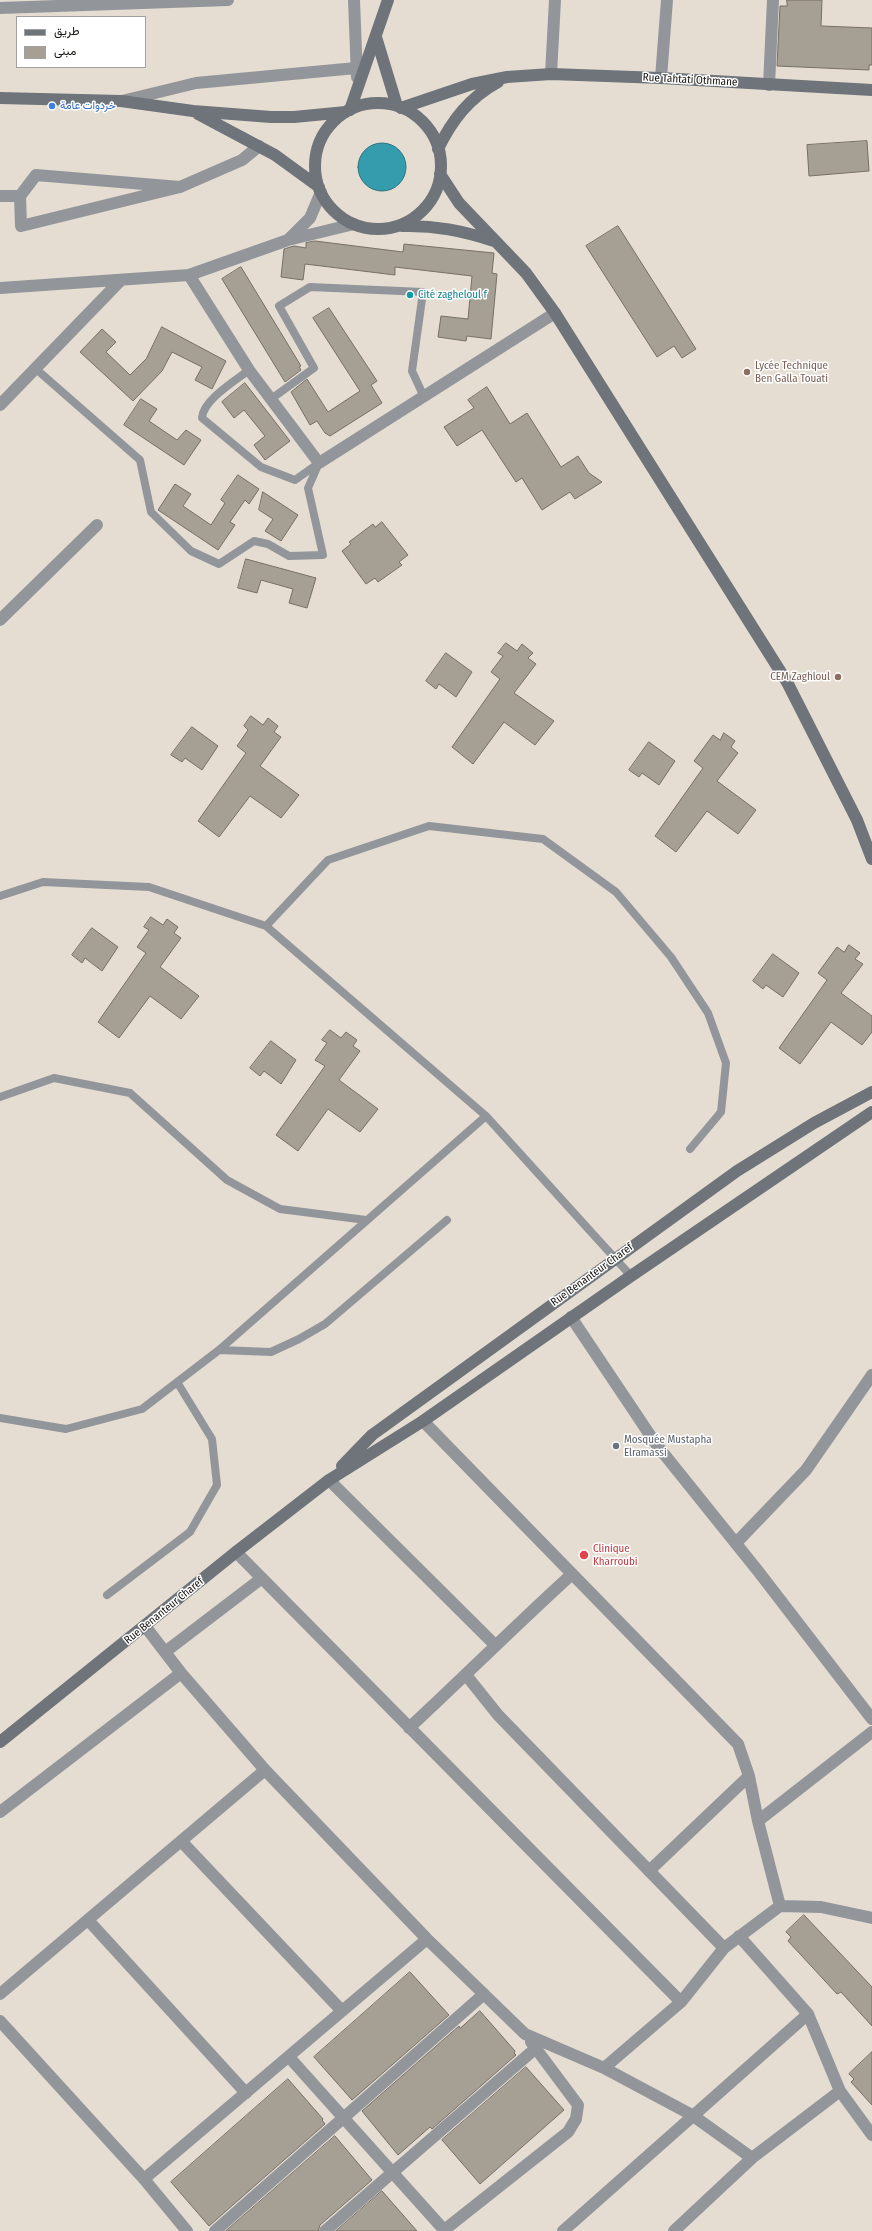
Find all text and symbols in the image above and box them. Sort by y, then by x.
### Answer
legend [16,16,146,68]
text: طريق [54,24,79,38]
text: مبنى [54,44,76,58]
street label: Rue Tahtati Othmane [642,71,738,89]
place label: خردوات عامة [60,99,116,113]
marker: خردوات عامة [47,101,57,111]
place label: Cité zagheloul f [418,288,487,302]
marker: Cité zagheloul f [405,290,415,300]
place label: Lycée Technique Ben Galla Touati [755,359,828,385]
marker: Lycée Technique Ben Galla Touati [742,367,752,377]
place label: CEM Zaghloul [770,670,830,684]
marker: CEM Zaghloul [833,672,843,682]
street label: Rue Benanteur Charef [548,1241,636,1309]
place label: Mosquée Mustapha Elramassi [624,1433,712,1459]
marker: Mosquée Mustapha Elramassi [611,1441,621,1451]
place label: Clinique Kharroubi [593,1542,638,1568]
marker: Clinique Kharroubi [578,1549,590,1561]
street label: Rue Benanteur Charef [122,1575,206,1647]

